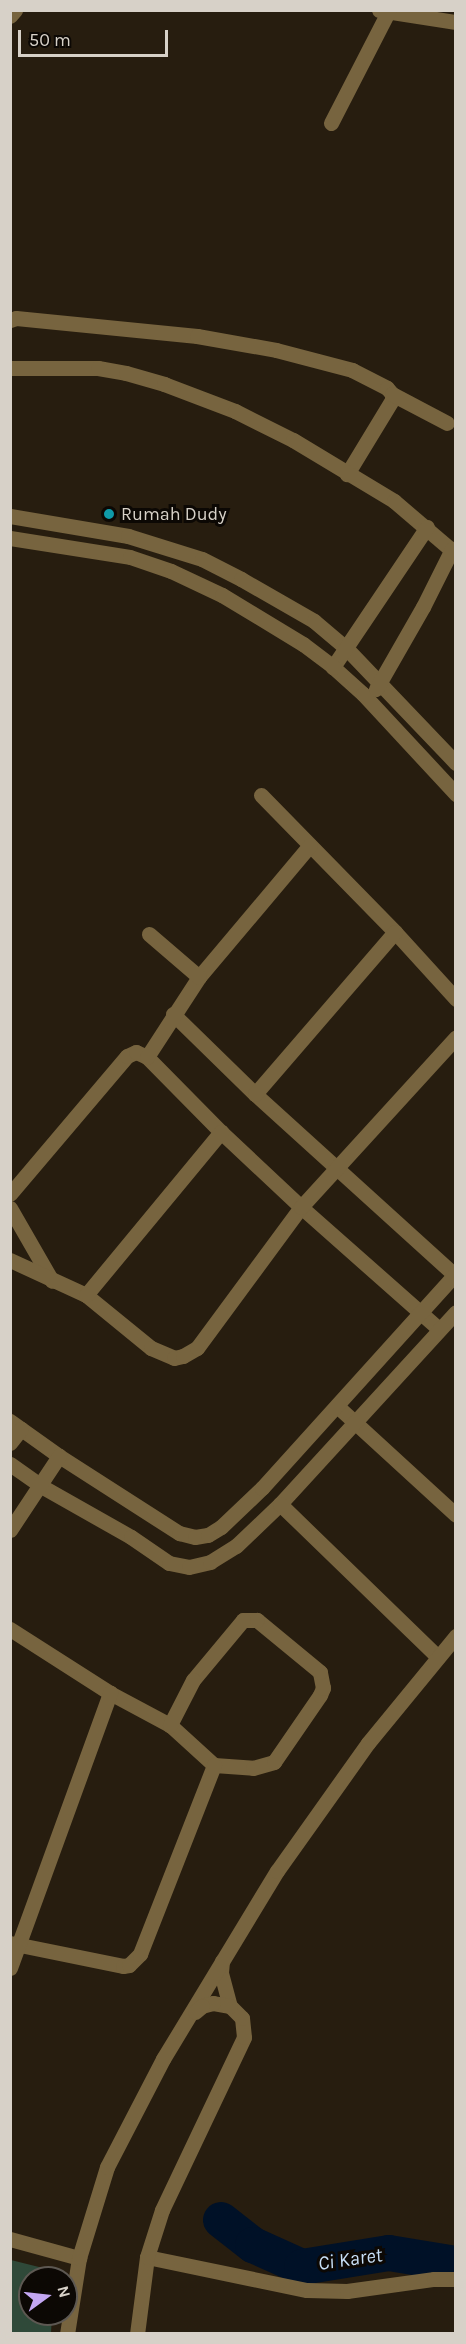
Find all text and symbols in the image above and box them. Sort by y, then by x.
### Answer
scale bar [21,18,171,56]
text: 50 m [29,29,71,51]
place label: Rumah Dudy [121,503,227,525]
marker: Rumah Dudy [102,507,116,521]
water label: Ci Karet [316,2243,384,2275]
north arrow [18,2266,78,2326]
text: N [53,2284,75,2300]

